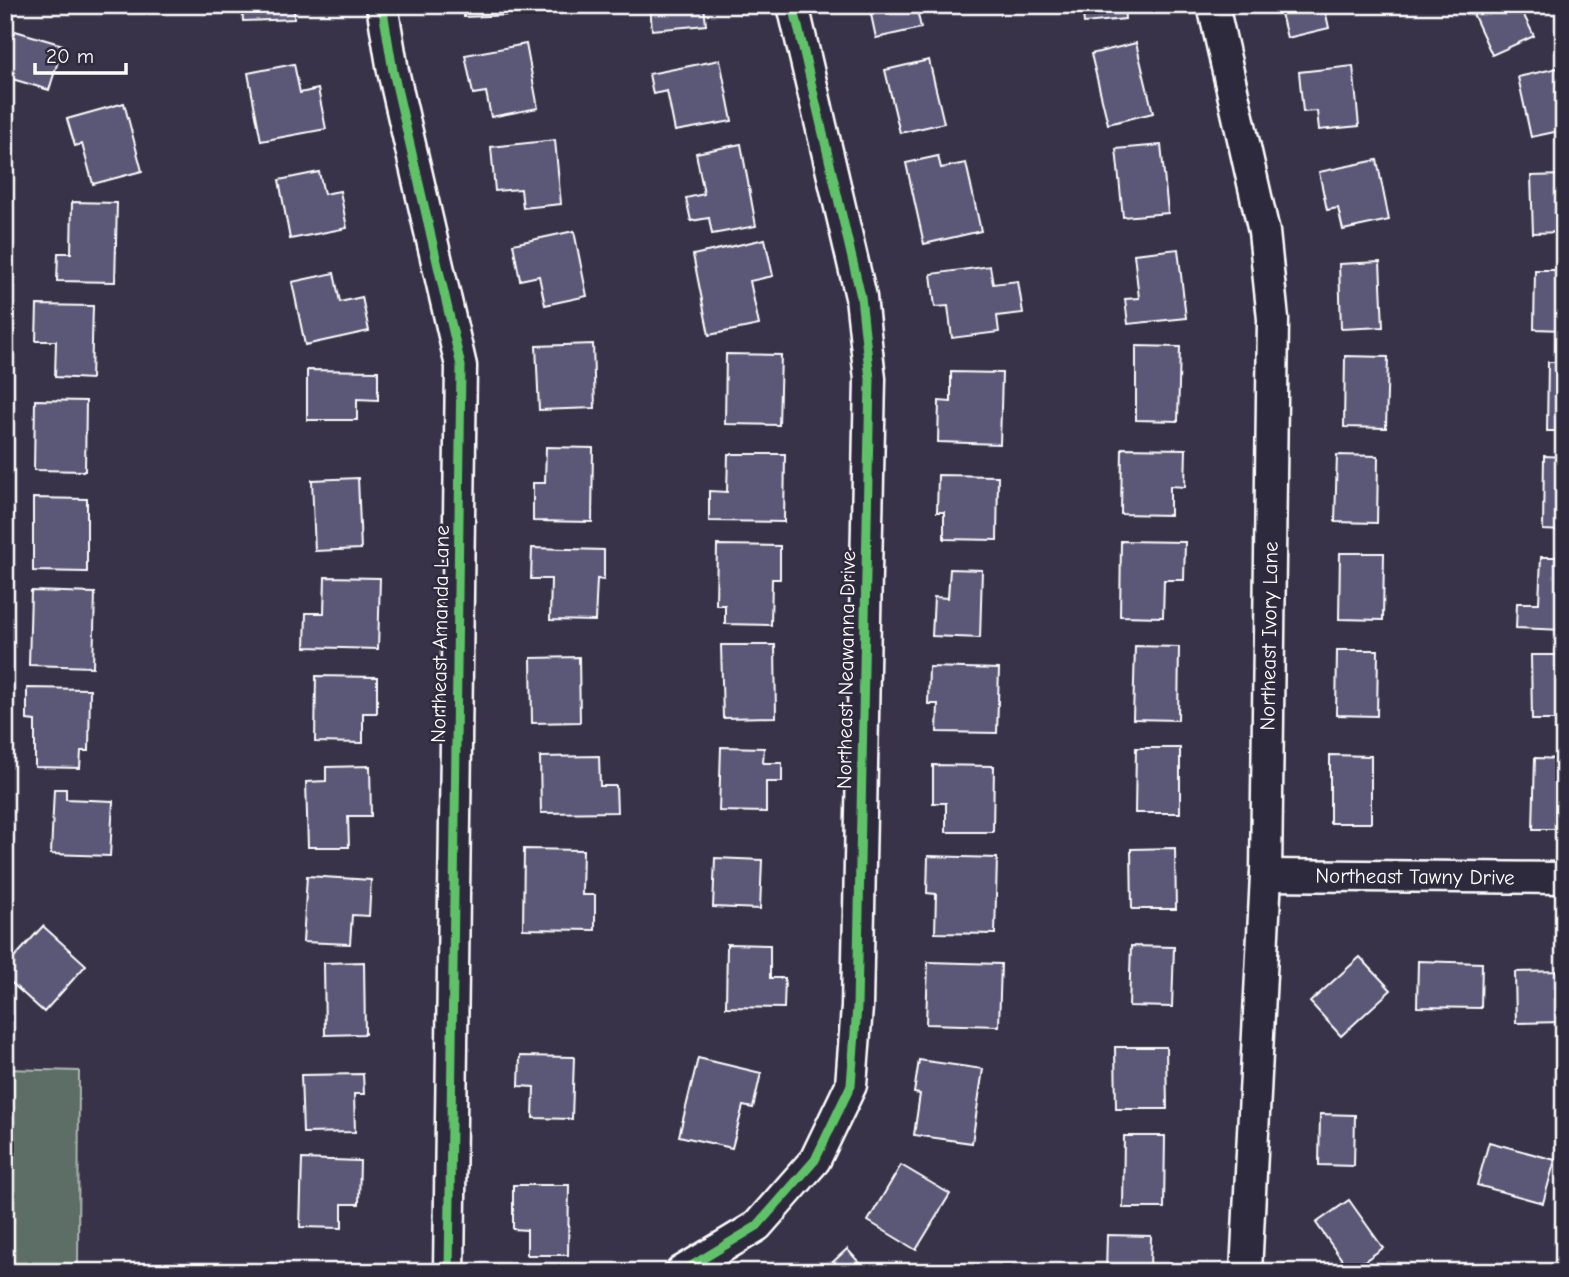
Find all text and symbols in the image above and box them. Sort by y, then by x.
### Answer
scale bar [35,32,126,76]
text: 20 m [46,44,94,68]
street label: Northeast Amanda Lane [426,525,454,743]
street label: Northeast Ivory Lane [1255,541,1283,731]
street label: Northeast Neawanna Drive [832,551,860,789]
street label: Northeast Tawny Drive [1315,863,1515,890]

